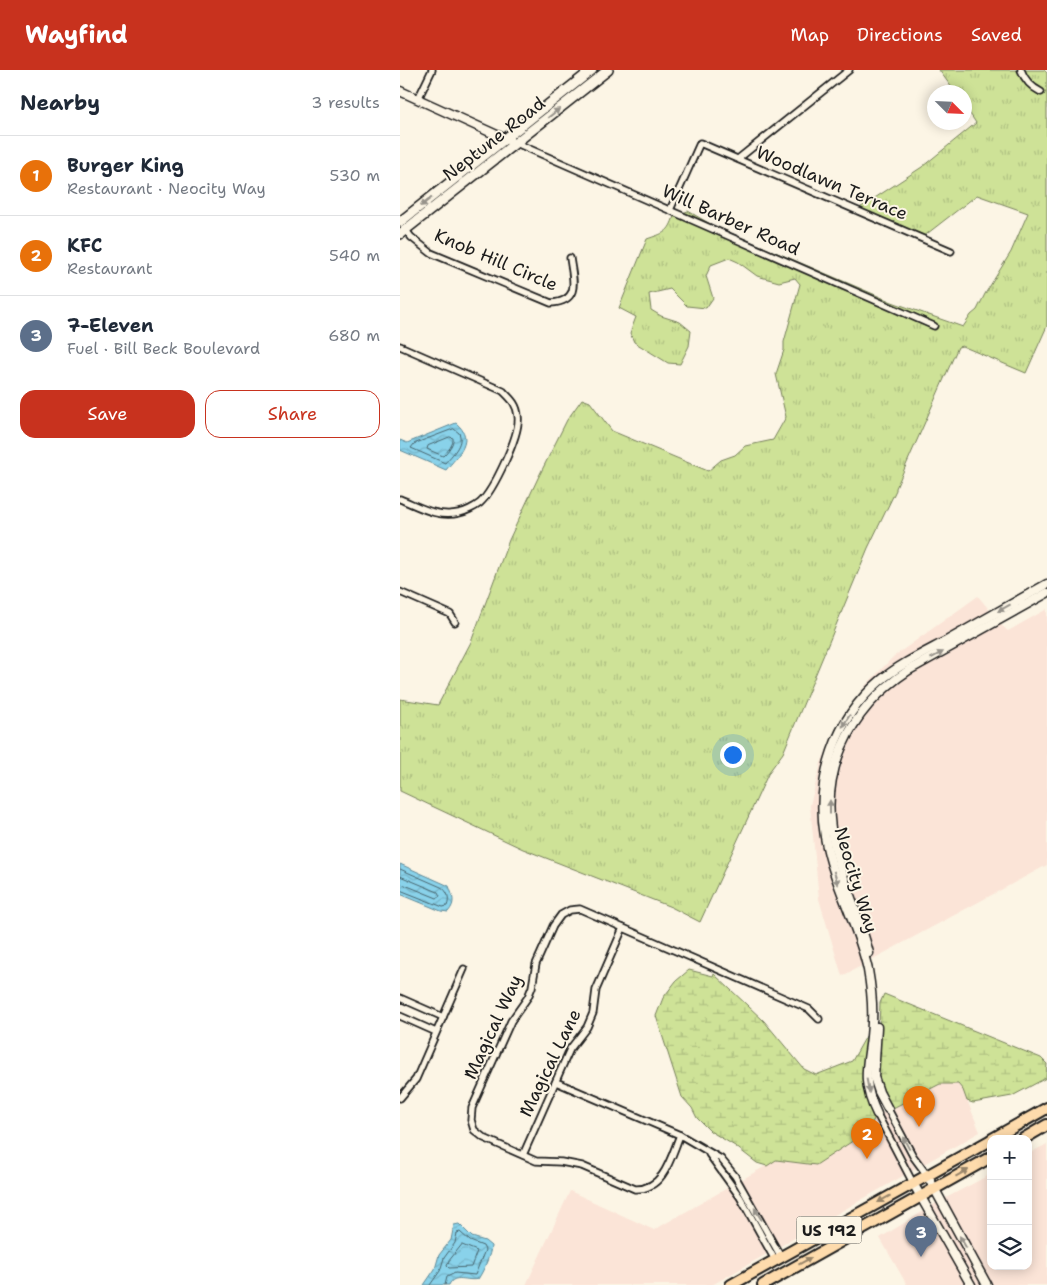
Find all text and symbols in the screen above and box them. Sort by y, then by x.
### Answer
text: Wayfind [25,19,128,51]
text: Map [791,23,829,47]
text: Directions [857,23,943,47]
text: Saved [971,23,1022,47]
north arrow [927,85,972,130]
text: Nearby [20,89,100,117]
street label: Neptune Road [438,91,550,187]
text: 3 results [311,92,380,113]
one-way arrow [547,107,560,118]
street label: Woodlawn Terrace [752,140,912,226]
text: Burger King [67,153,184,178]
text: 1 [32,165,40,186]
text: 530 m [330,165,380,186]
text: Restaurant · Neocity Way [67,178,266,199]
street label: Will Barber Road [658,179,804,261]
one-way arrow [419,197,432,207]
street label: Knob Hill Circle [431,223,561,297]
text: KFC [67,233,103,258]
text: 2 [30,245,42,266]
text: 540 m [329,245,380,266]
text: Restaurant [67,258,153,279]
text: 7-Eleven [67,313,154,338]
text: 3 [30,325,42,346]
text: 680 m [328,325,380,346]
text: Fuel · Bill Beck Boulevard [67,338,260,359]
button: Save [20,390,195,438]
button: Share [205,390,380,438]
one-way arrow [997,604,1012,612]
one-way arrow [930,651,944,659]
one-way arrow [841,715,850,728]
your location [720,742,746,768]
one-way arrow [826,799,834,815]
street label: Neocity Way [828,824,884,936]
one-way arrow [833,870,841,885]
street label: Magical Way [458,971,528,1083]
street label: Magical Lane [513,1005,587,1121]
one-way arrow [864,1079,872,1095]
pin: 1 [903,1086,935,1127]
pin: 2 [851,1118,883,1159]
map controls [987,1135,1032,1270]
button: + [987,1135,1032,1180]
one-way arrow [902,1136,910,1150]
one-way arrow [955,1169,969,1177]
button: − [987,1180,1032,1225]
one-way arrow [877,1195,891,1203]
one-way arrow [753,1208,762,1221]
road number: US 192 [796,1216,862,1244]
pin: 3 [905,1216,937,1257]
button: layers [987,1225,1032,1270]
one-way arrow [959,1235,967,1250]
one-way arrow [798,1257,813,1265]

